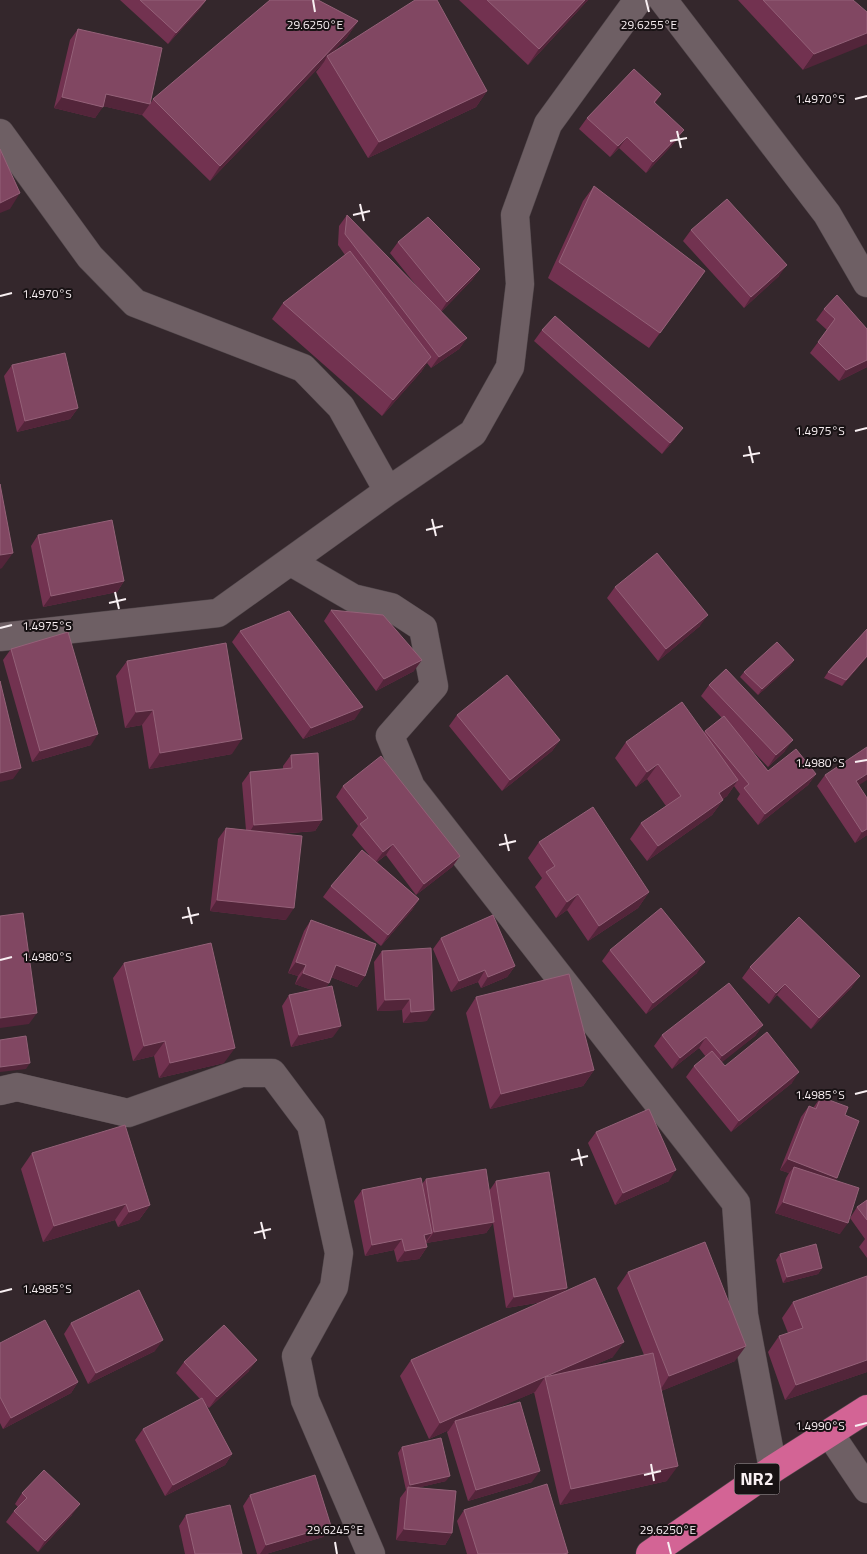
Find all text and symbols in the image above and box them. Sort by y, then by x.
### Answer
text: 29.6250°E [287,15,343,34]
text: 29.6255°E [621,15,677,34]
text: 1.4970°S [795,89,845,108]
text: 1.4970°S [22,284,72,303]
text: 1.4975°S [795,421,845,440]
text: 1.4975°S [22,616,72,635]
text: 1.4980°S [795,753,845,772]
text: 1.4980°S [22,947,72,966]
text: 1.4985°S [795,1085,845,1104]
text: 1.4985°S [22,1279,72,1298]
text: 1.4990°S [795,1416,845,1435]
road number: NR2 [734,1464,780,1495]
text: 29.6245°E [307,1520,363,1539]
text: 29.6250°E [640,1520,696,1539]

